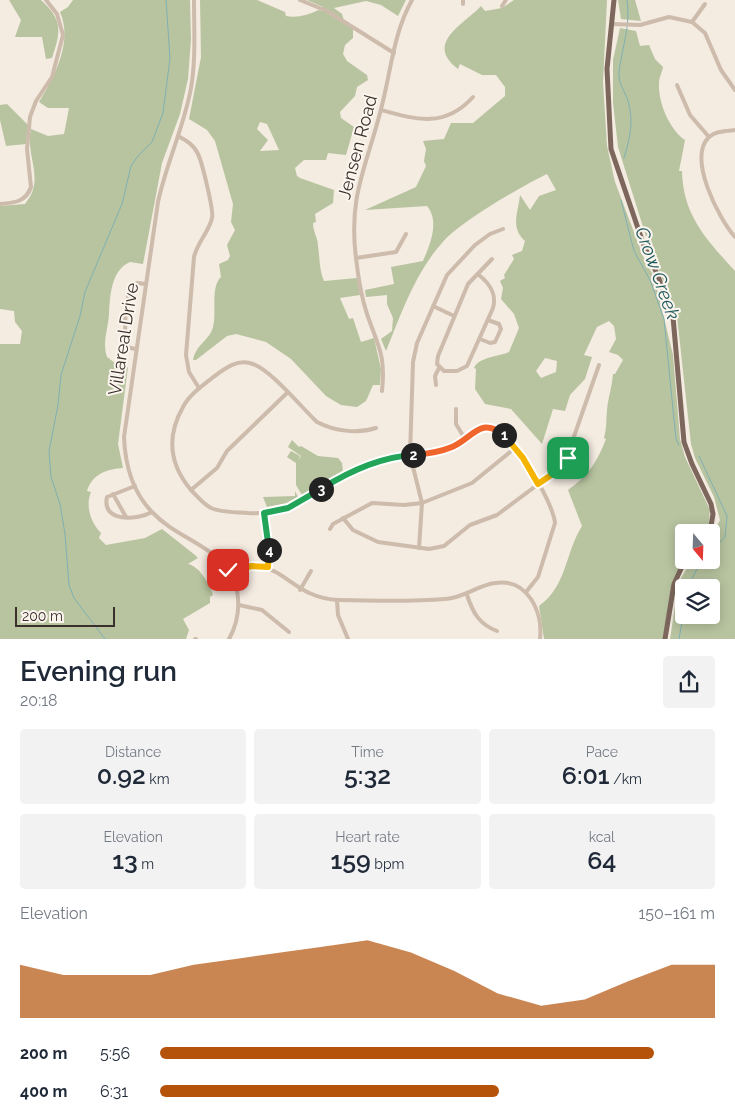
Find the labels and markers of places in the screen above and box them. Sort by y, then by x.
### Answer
pin: 1 [492,422,516,448]
pin [547,437,589,479]
pin: 2 [400,442,426,468]
pin: 3 [308,476,334,502]
pin: 4 [256,538,282,562]
pin [207,549,249,591]

